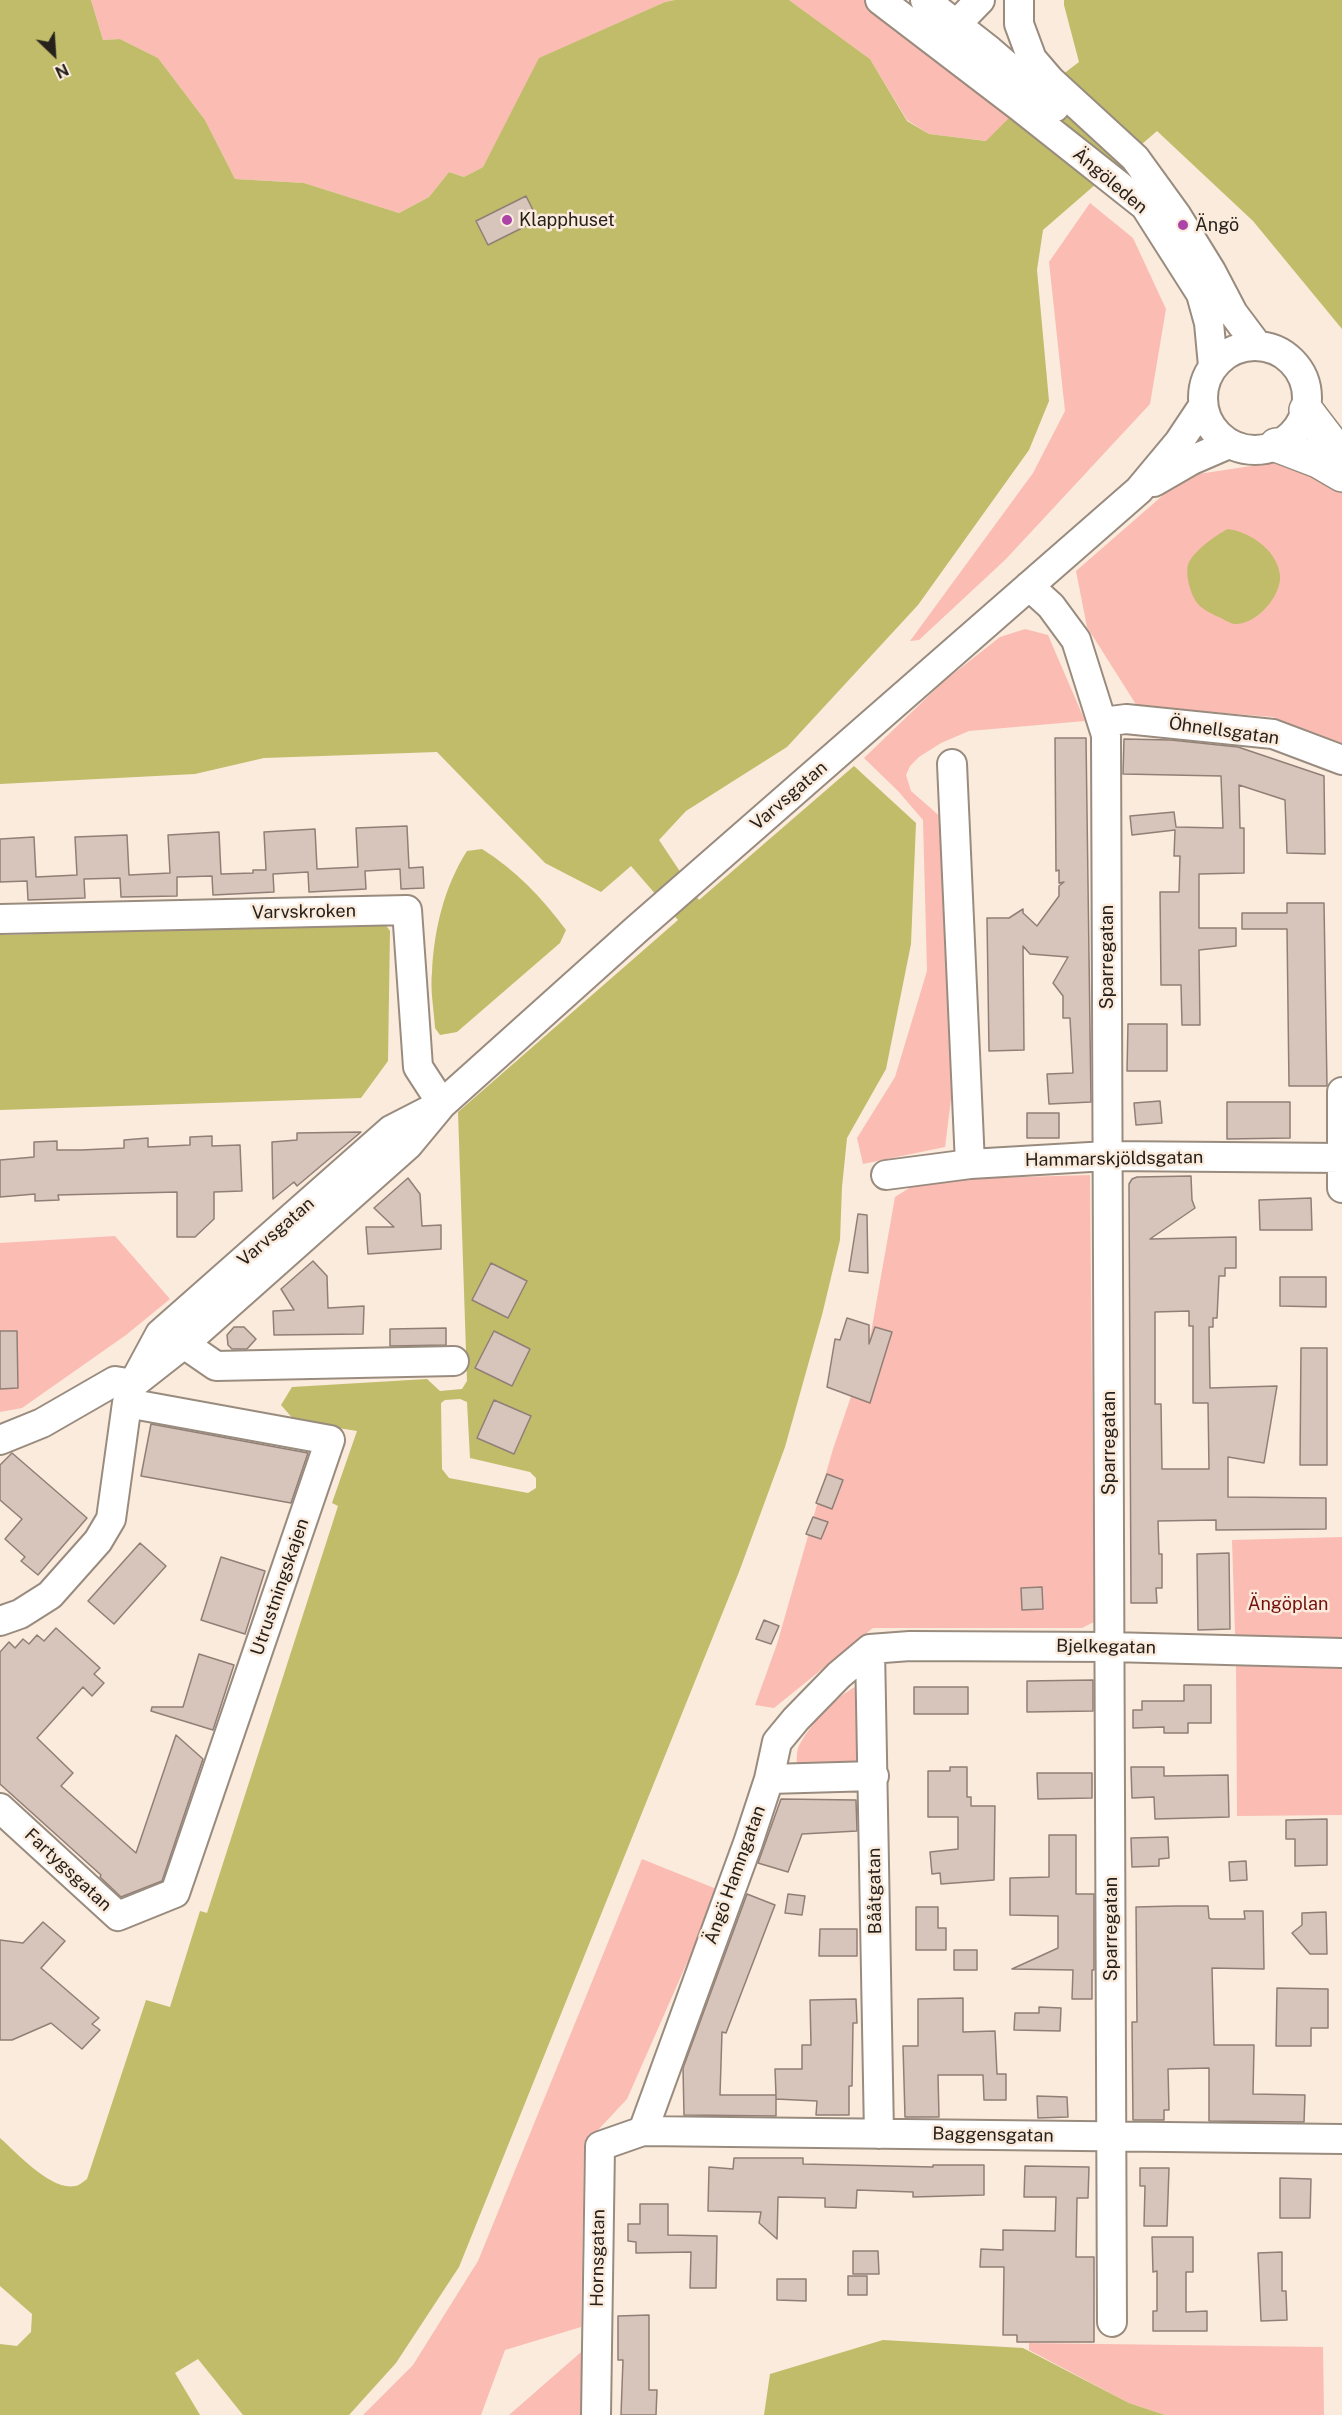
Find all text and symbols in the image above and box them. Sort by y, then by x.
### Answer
north arrow [24,24,84,84]
text: N [52,60,72,82]
street label: Ängöleden [1068,144,1152,218]
place label: Klapphuset [519,209,615,231]
marker: Klapphuset [500,213,514,227]
place label: Ängö [1195,214,1239,236]
marker: Ängö [1176,218,1190,232]
street label: Öhnellsgatan [1167,713,1281,749]
street label: Varvsgatan [746,757,832,835]
street label: Varvskroken [252,900,356,924]
street label: Sparregatan [1096,905,1118,1009]
street label: Hammarskjöldsgatan [1025,1147,1203,1171]
street label: Varvsgatan [233,1193,319,1271]
street label: Sparregatan [1098,1391,1120,1495]
street label: Utrustningskajen [246,1516,314,1658]
park label: Ängöplan [1248,1593,1328,1615]
street label: Bjelkegatan [1056,1635,1156,1659]
street label: Ängö Hamngatan [700,1803,770,1947]
street label: Fartygsgatan [20,1824,116,1916]
street label: Bååtgatan [863,1848,887,1934]
street label: Sparregatan [1100,1877,1122,1981]
street label: Baggensgatan [932,2123,1054,2147]
street label: Hornsgatan [586,2209,610,2307]

